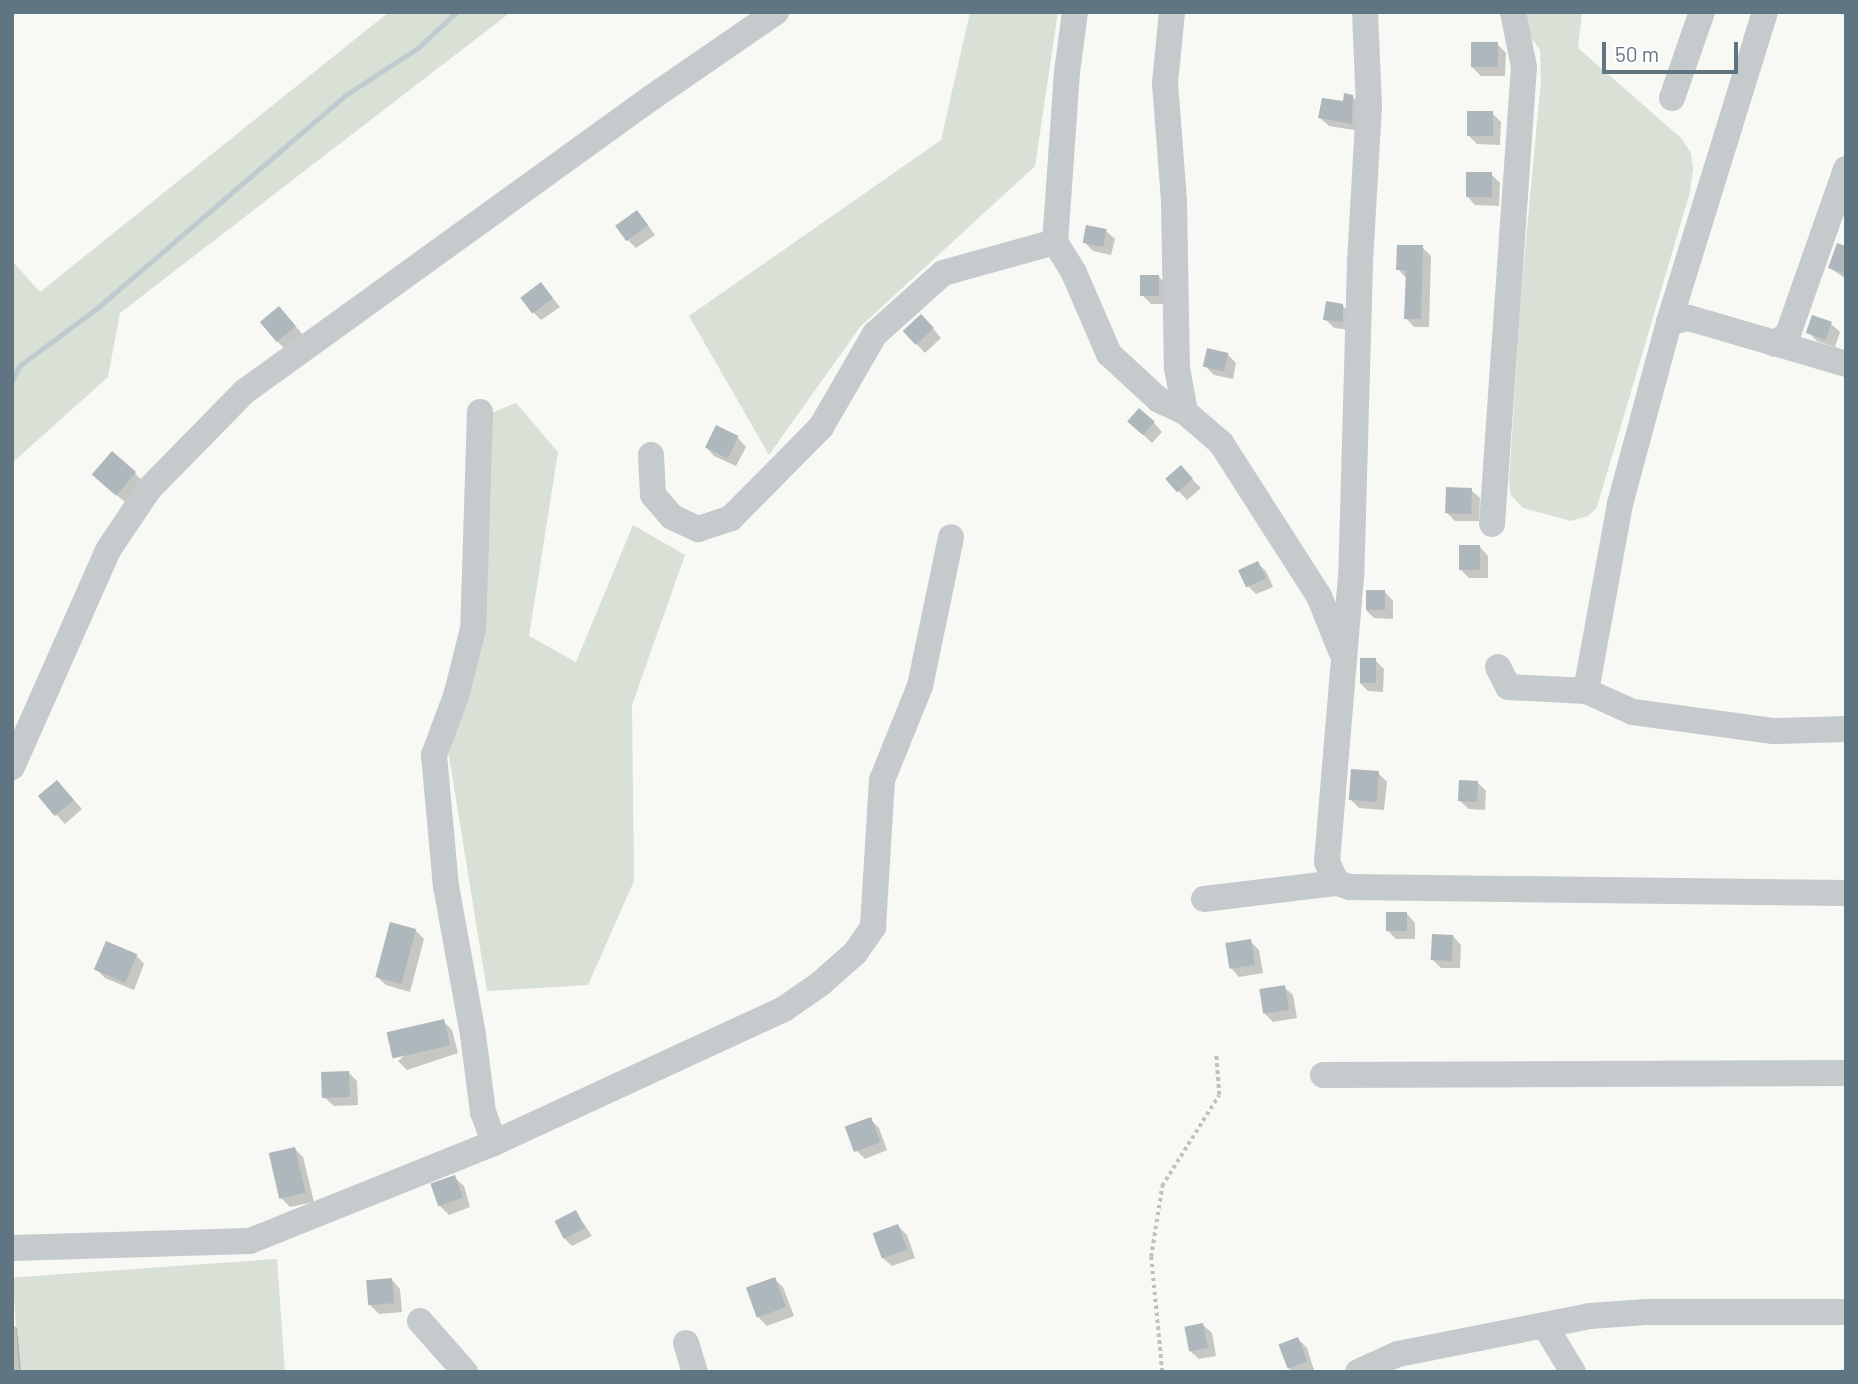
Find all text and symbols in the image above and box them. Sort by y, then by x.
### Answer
scale bar [1606,28,1742,72]
text: 50 m [1615,41,1659,66]

